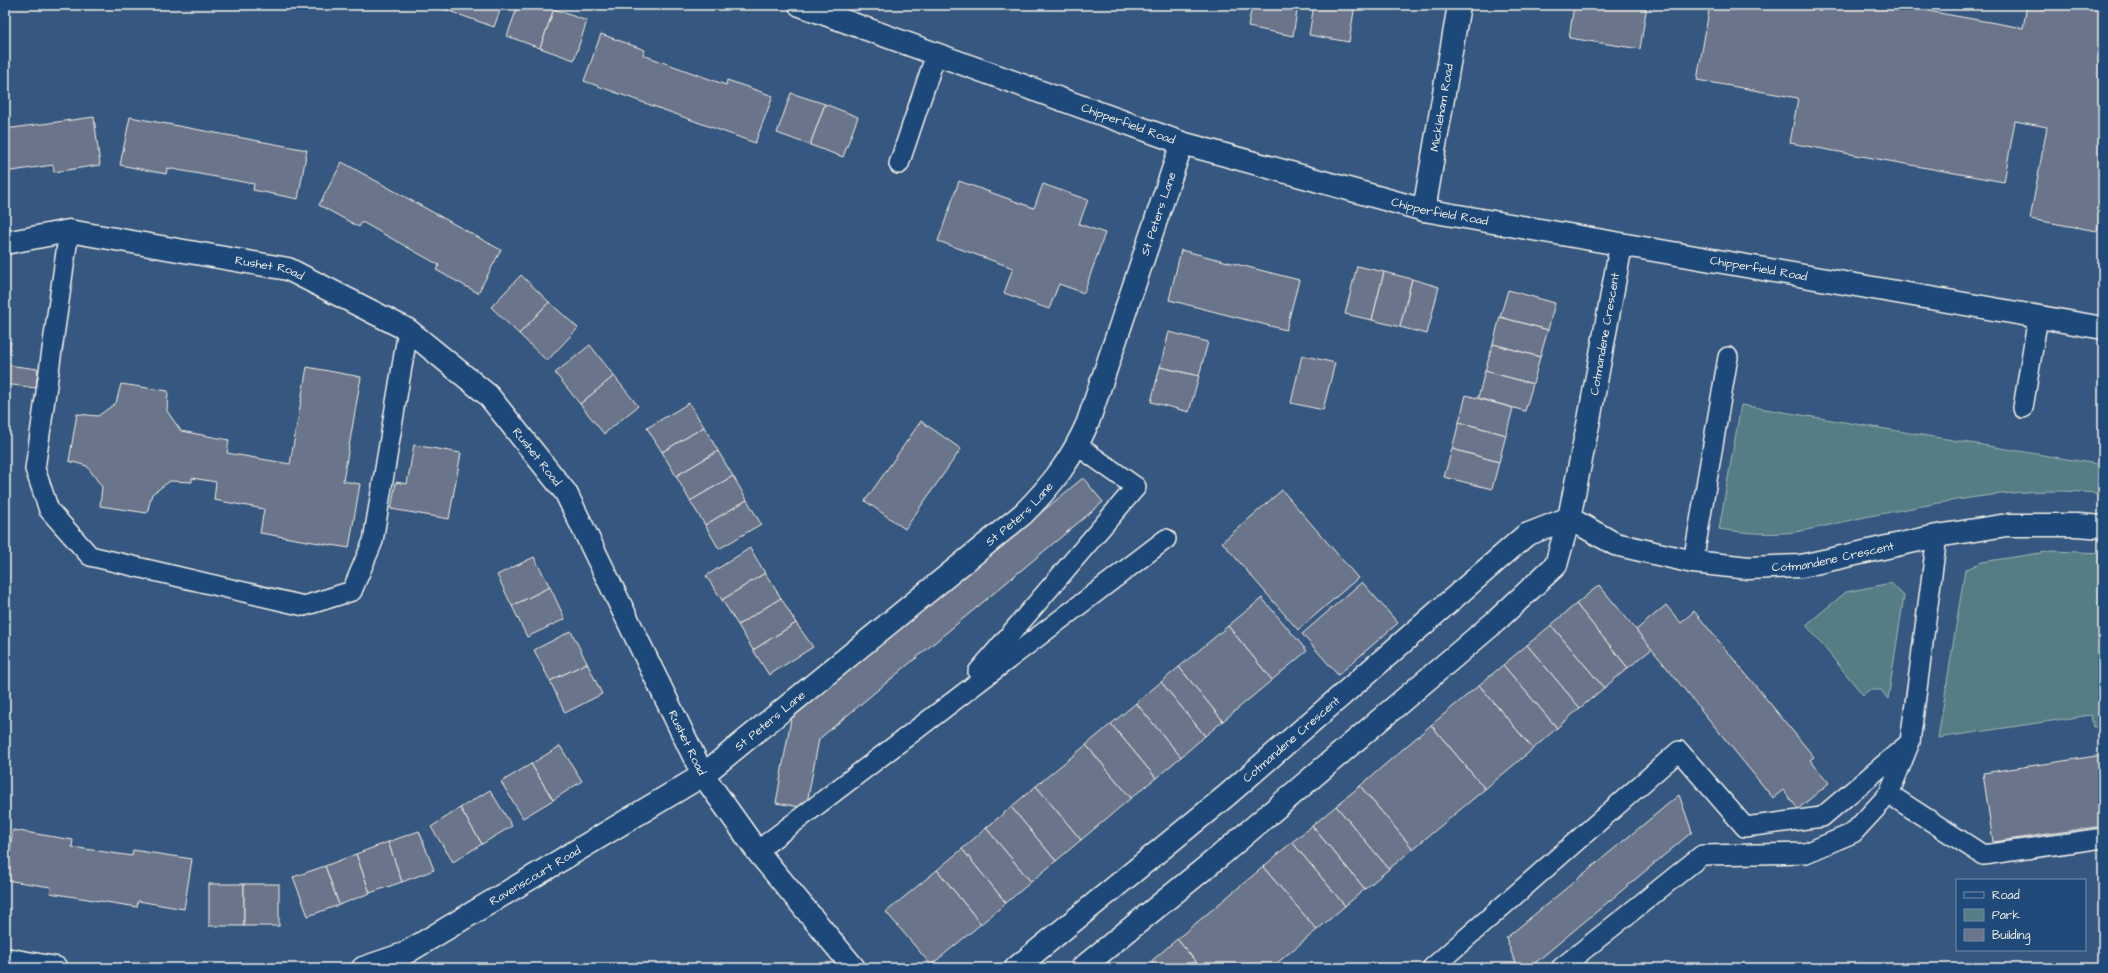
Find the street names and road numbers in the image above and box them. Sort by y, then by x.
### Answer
street label: Mickleham Road [1426,62,1457,153]
street label: Chipperfield Road [1079,99,1178,148]
street label: St Peters Lane [1136,169,1180,258]
street label: Chipperfield Road [1389,193,1490,230]
street label: Rushet Road [234,251,307,284]
street label: Chipperfield Road [1709,251,1809,285]
street label: Cotmandene Crescent [1586,271,1624,397]
street label: Rushet Road [509,424,566,490]
street label: St Peters Lane [982,478,1058,550]
street label: Cotmandene Crescent [1771,537,1896,576]
street label: St Peters Lane [731,686,809,755]
street label: Cotmandene Crescent [1239,692,1344,786]
street label: Rushet Road [664,707,710,778]
street label: Ravenscourt Road [486,842,584,910]

